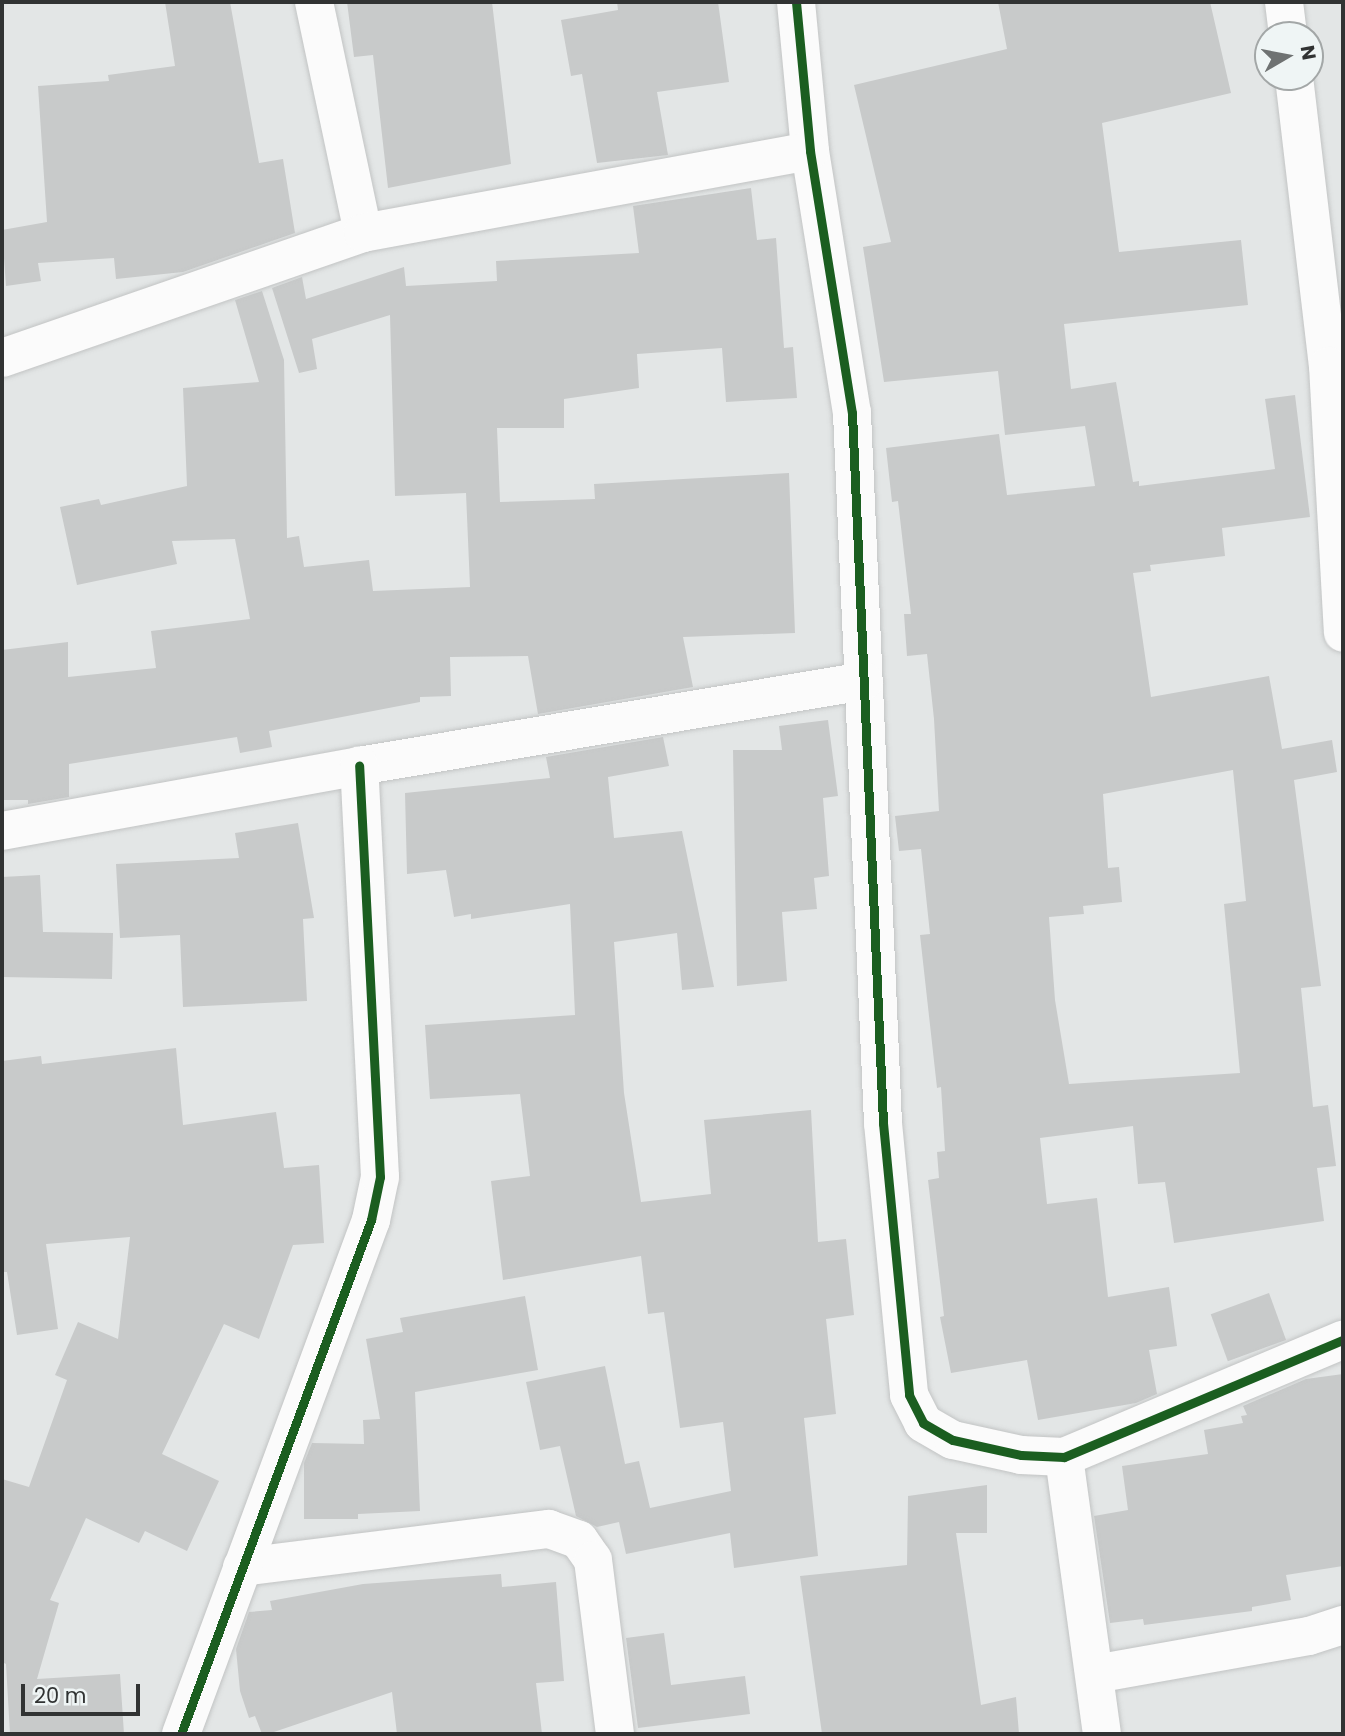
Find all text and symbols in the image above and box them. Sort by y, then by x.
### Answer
north arrow [1254,21,1324,91]
text: N [1294,43,1323,62]
scale bar [24,1670,144,1714]
text: 20 m [34,1681,87,1710]

